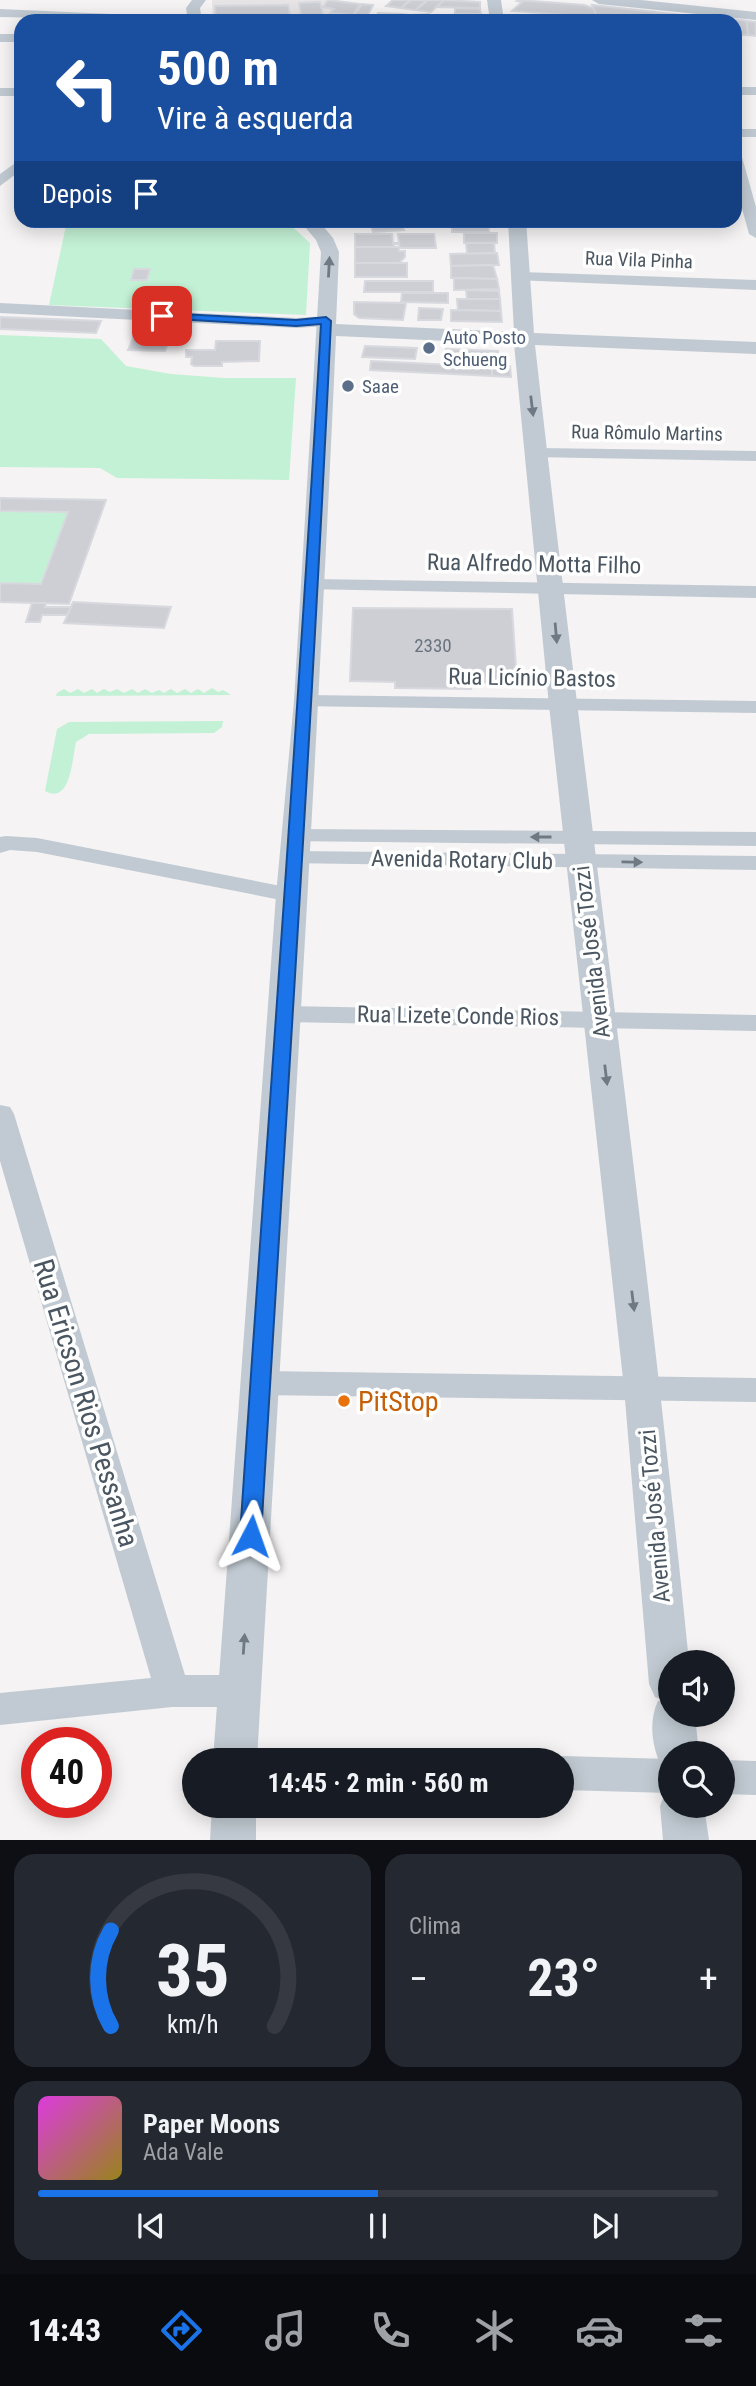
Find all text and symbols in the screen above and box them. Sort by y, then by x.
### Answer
text: 500 m [157,40,279,97]
icon: left [42,42,133,133]
text: Vire à esquerda [157,99,353,137]
icon: arrive [127,175,165,213]
text: Depois [42,179,113,209]
street label: Rua Vila Pinha [585,247,693,273]
one-way arrow [324,256,335,278]
pin [132,286,192,346]
icon: arrive [143,297,181,335]
place label: Auto Posto Schueng [443,326,526,371]
marker: Auto Posto Schueng [421,340,437,356]
place label: Saae [362,375,399,398]
marker: Saae [340,378,356,394]
one-way arrow [526,396,537,418]
street label: Rua Rômulo Martins [571,420,723,446]
street label: Rua Alfredo Motta Filho [427,549,641,579]
one-way arrow [551,622,562,644]
house number: 2330 [414,634,452,657]
street label: Rua Licínio Bastos [448,663,616,693]
one-way arrow [530,831,552,843]
street label: Avenida Rotary Club [371,845,553,875]
one-way arrow [621,856,643,868]
street label: Avenida José Tozzi [568,864,616,1040]
street label: Rua Lizete Conde Rios [357,1001,559,1031]
one-way arrow [601,1064,612,1086]
street label: Rua Ericson Rios Pessanha [26,1255,146,1551]
one-way arrow [628,1290,639,1312]
place label: PitStop [358,1385,439,1418]
marker: PitStop [336,1393,352,1409]
street label: Avenida José Tozzi [634,1428,676,1604]
position arrow [214,1499,288,1573]
one-way arrow [239,1632,250,1654]
map controls [658,1650,735,1818]
button: sound [658,1650,735,1727]
speed limit sign: 40 [21,1727,112,1818]
button: search [658,1741,735,1818]
text: 14:45 · 2 min · 560 m [268,1768,488,1798]
text: Clima [409,1913,461,1940]
text: 35 [156,1929,229,2015]
text: 23° [527,1948,600,2009]
text: − [409,1957,428,2001]
text: + [699,1957,718,2001]
text: km/h [167,2010,218,2039]
text: Paper Moons [143,2109,280,2139]
text: Ada Vale [143,2139,223,2166]
icon: previous [132,2207,170,2245]
icon: pause [359,2207,397,2245]
icon: next [586,2207,624,2245]
icon: directions [157,2306,206,2355]
icon: music [261,2306,310,2355]
icon: phone [366,2306,415,2355]
icon: climate [470,2306,519,2355]
icon: car [575,2306,624,2355]
icon: filters [679,2306,728,2355]
text: 14:43 [28,2311,101,2349]

